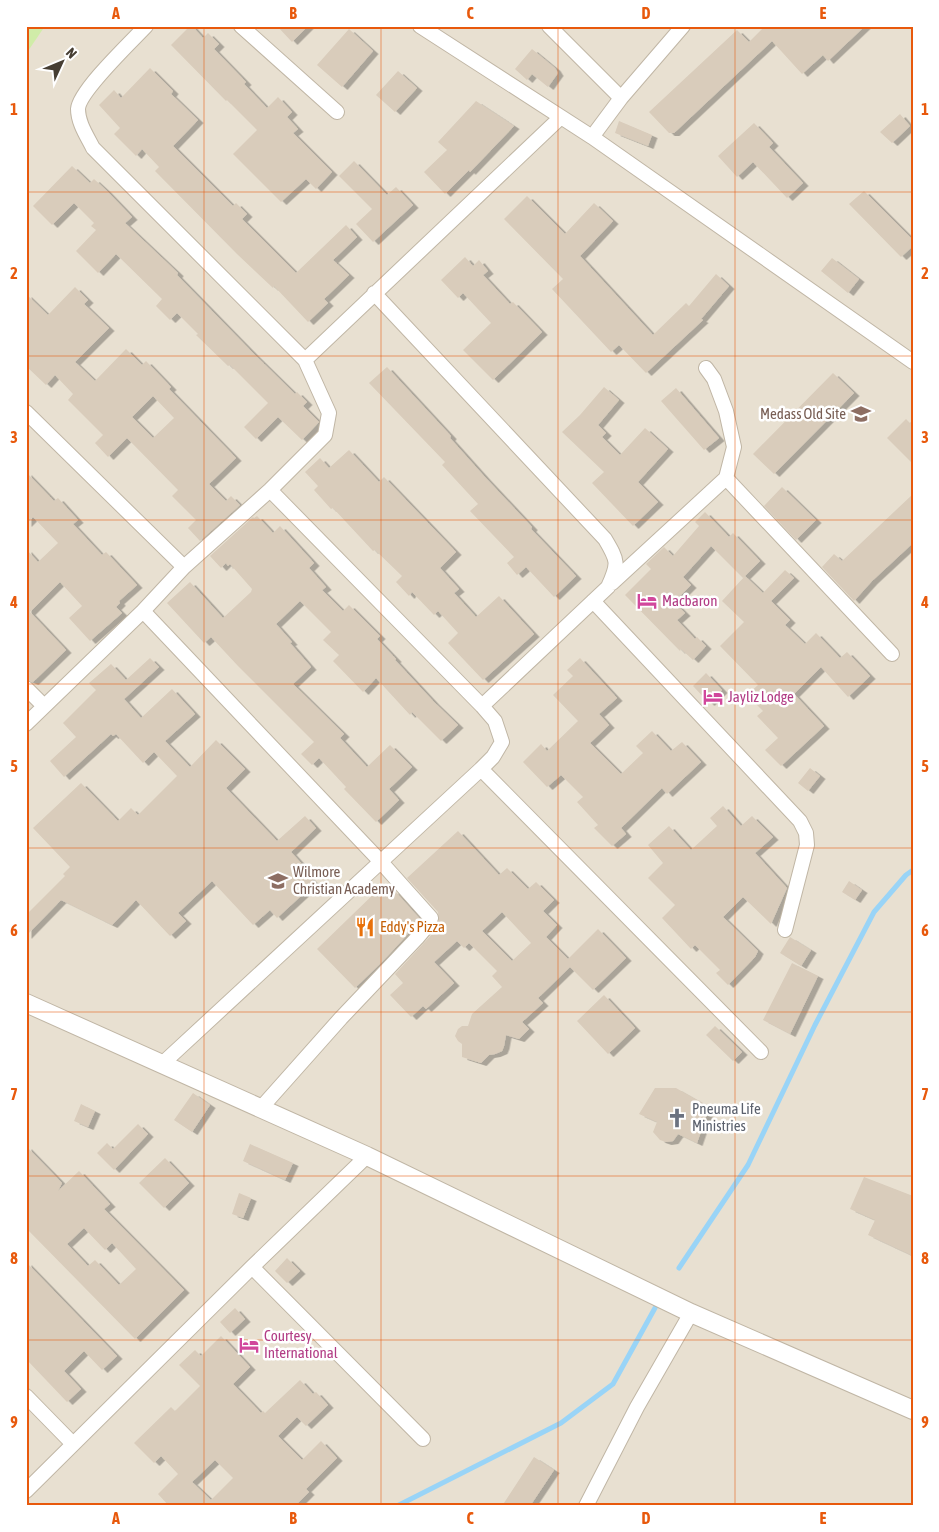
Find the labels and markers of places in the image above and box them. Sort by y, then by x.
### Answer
school or university icon: Medass Old Site [850,403,872,425]
place label: Medass Old Site [760,405,846,422]
hotel icon: Macbaron [636,590,658,612]
place label: Macbaron [662,592,717,609]
hotel icon: Jayliz Lodge [702,686,724,708]
place label: Jayliz Lodge [728,688,794,705]
place label: Wilmore Christian Academy [293,863,395,897]
school or university icon: Wilmore Christian Academy [267,870,289,892]
restaurant icon: Eddy's Pizza [354,916,376,938]
place label: Eddy's Pizza [380,918,445,935]
place label: Pneuma Life Ministries [692,1100,761,1134]
church icon: Pneuma Life Ministries [666,1107,688,1129]
place label: Courtesy International [264,1327,338,1361]
hotel icon: Courtesy International [238,1334,260,1356]

